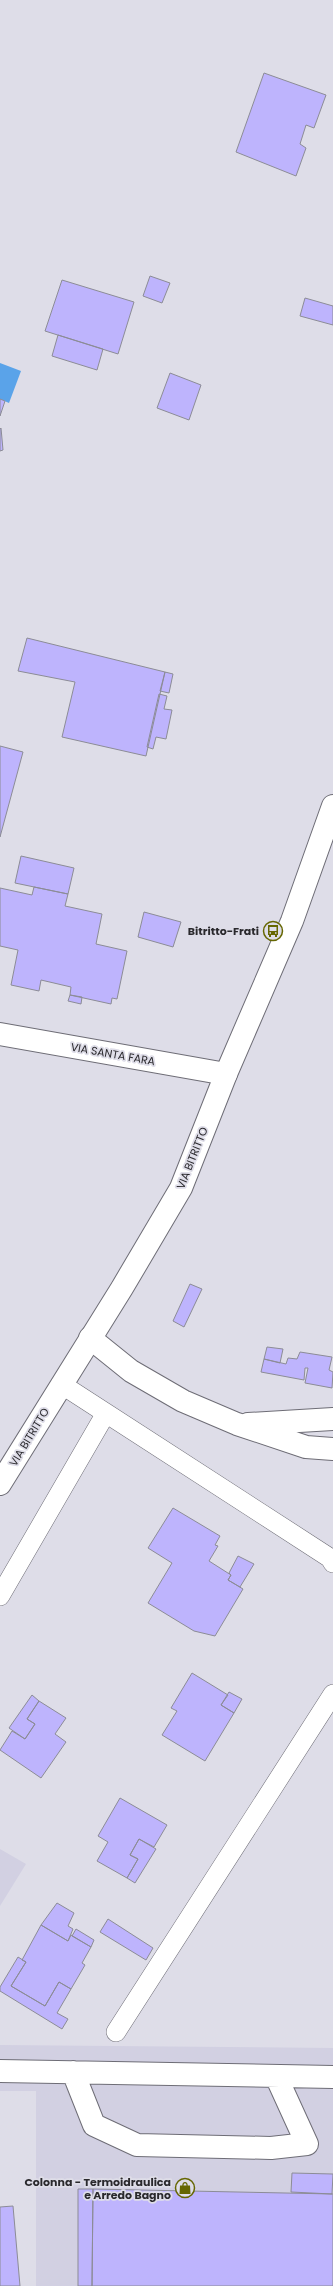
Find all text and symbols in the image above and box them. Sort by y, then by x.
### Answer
bus stop icon: Bitritto-Frati [262,920,284,942]
place label: Bitritto-Frati [188,923,259,939]
street label: VIA SANTA FARA [70,1039,157,1069]
street label: VIA BITRITTO [172,1124,212,1192]
street label: VIA BITRITTO [5,1404,53,1469]
place label: Colonna - Termoidraulica e Arredo Bagno [24,2174,171,2203]
shop icon: Colonna - Termoidraulica e Arredo Bagno [174,2177,196,2199]

